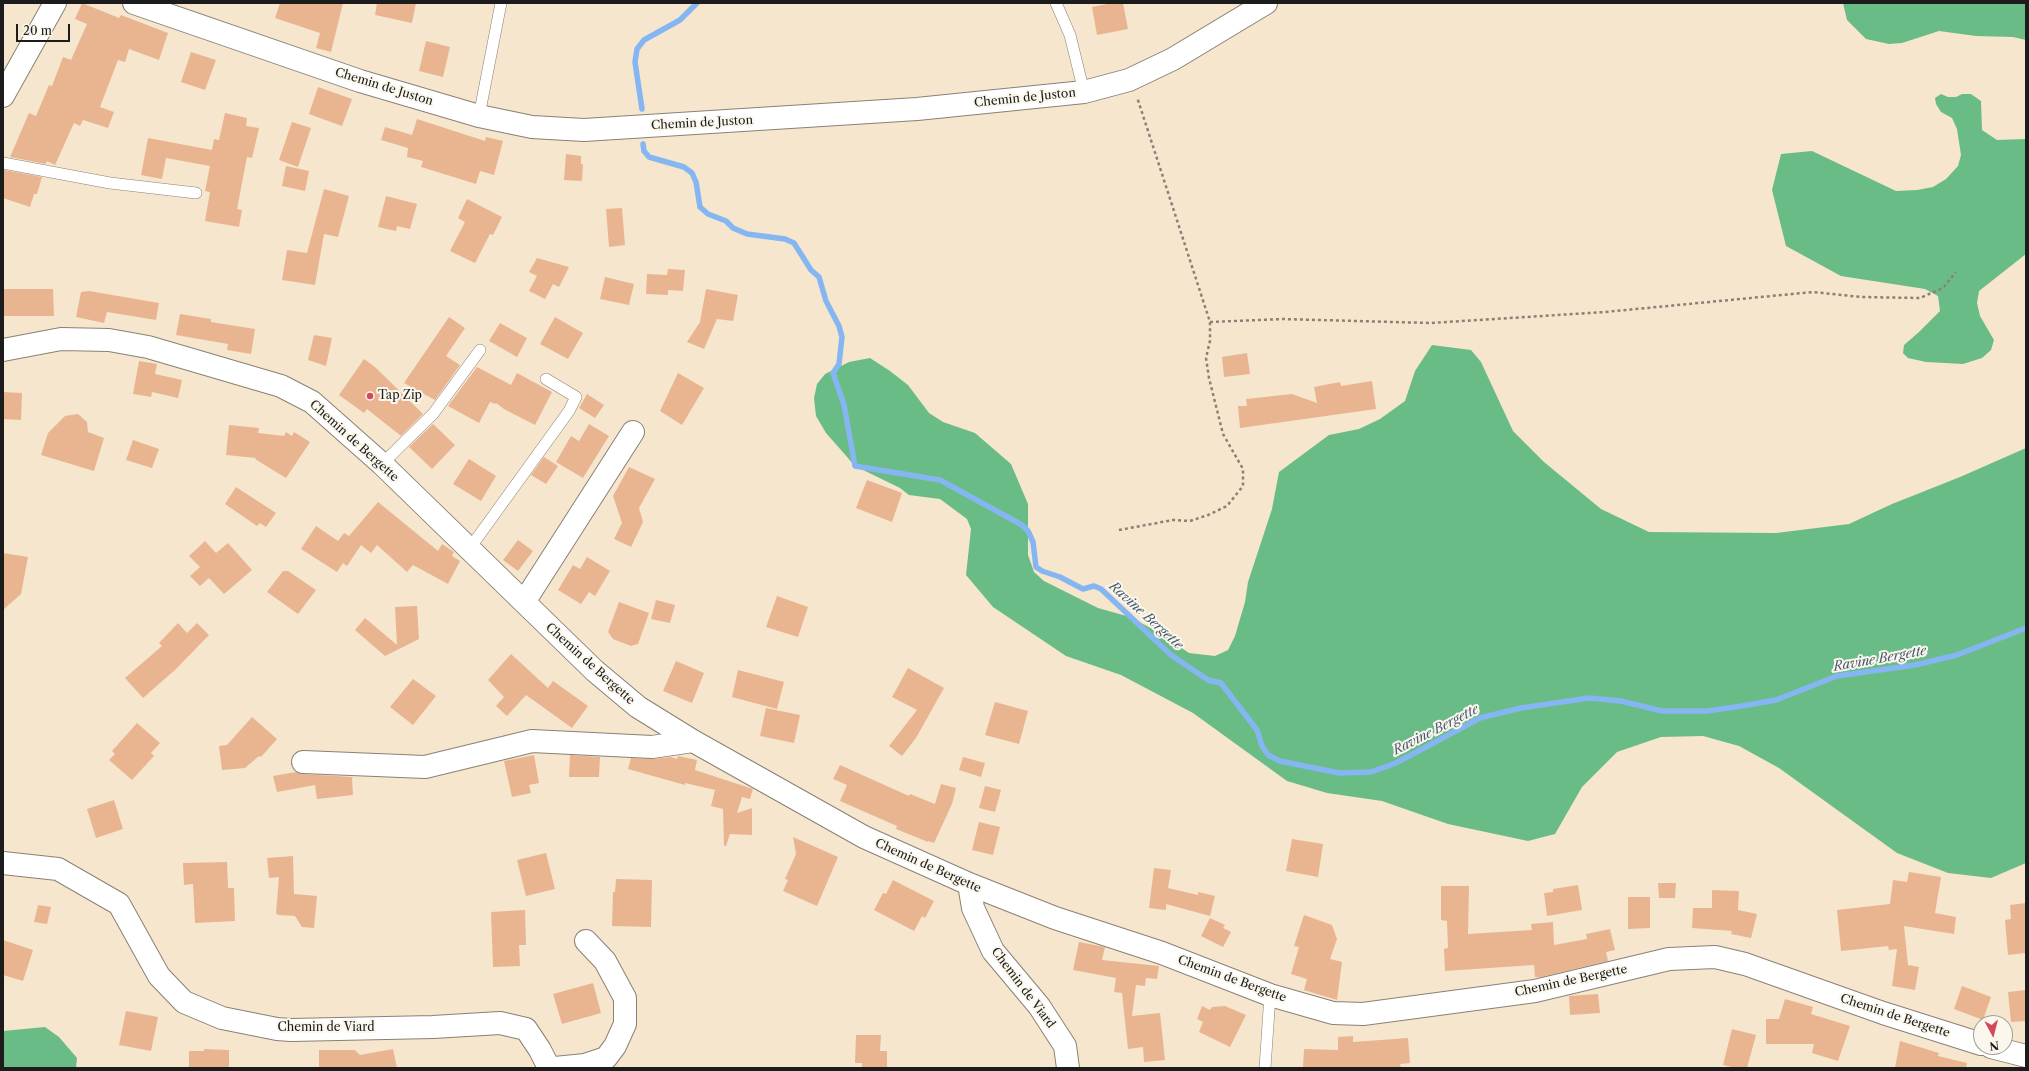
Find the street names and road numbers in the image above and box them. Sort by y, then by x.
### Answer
street label: Chemin de Juston [333,65,435,109]
street label: Chemin de Juston [974,86,1076,110]
street label: Chemin de Juston [651,113,753,133]
street label: Chemin de Bergette [307,397,401,485]
street label: Chemin de Bergette [543,620,637,708]
street label: Chemin de Bergette [873,836,983,896]
street label: Chemin de Viard [988,945,1058,1031]
street label: Chemin de Bergette [1176,953,1288,1005]
street label: Chemin de Bergette [1513,962,1629,1000]
street label: Chemin de Bergette [1838,991,1952,1041]
street label: Chemin de Viard [277,1021,375,1035]

